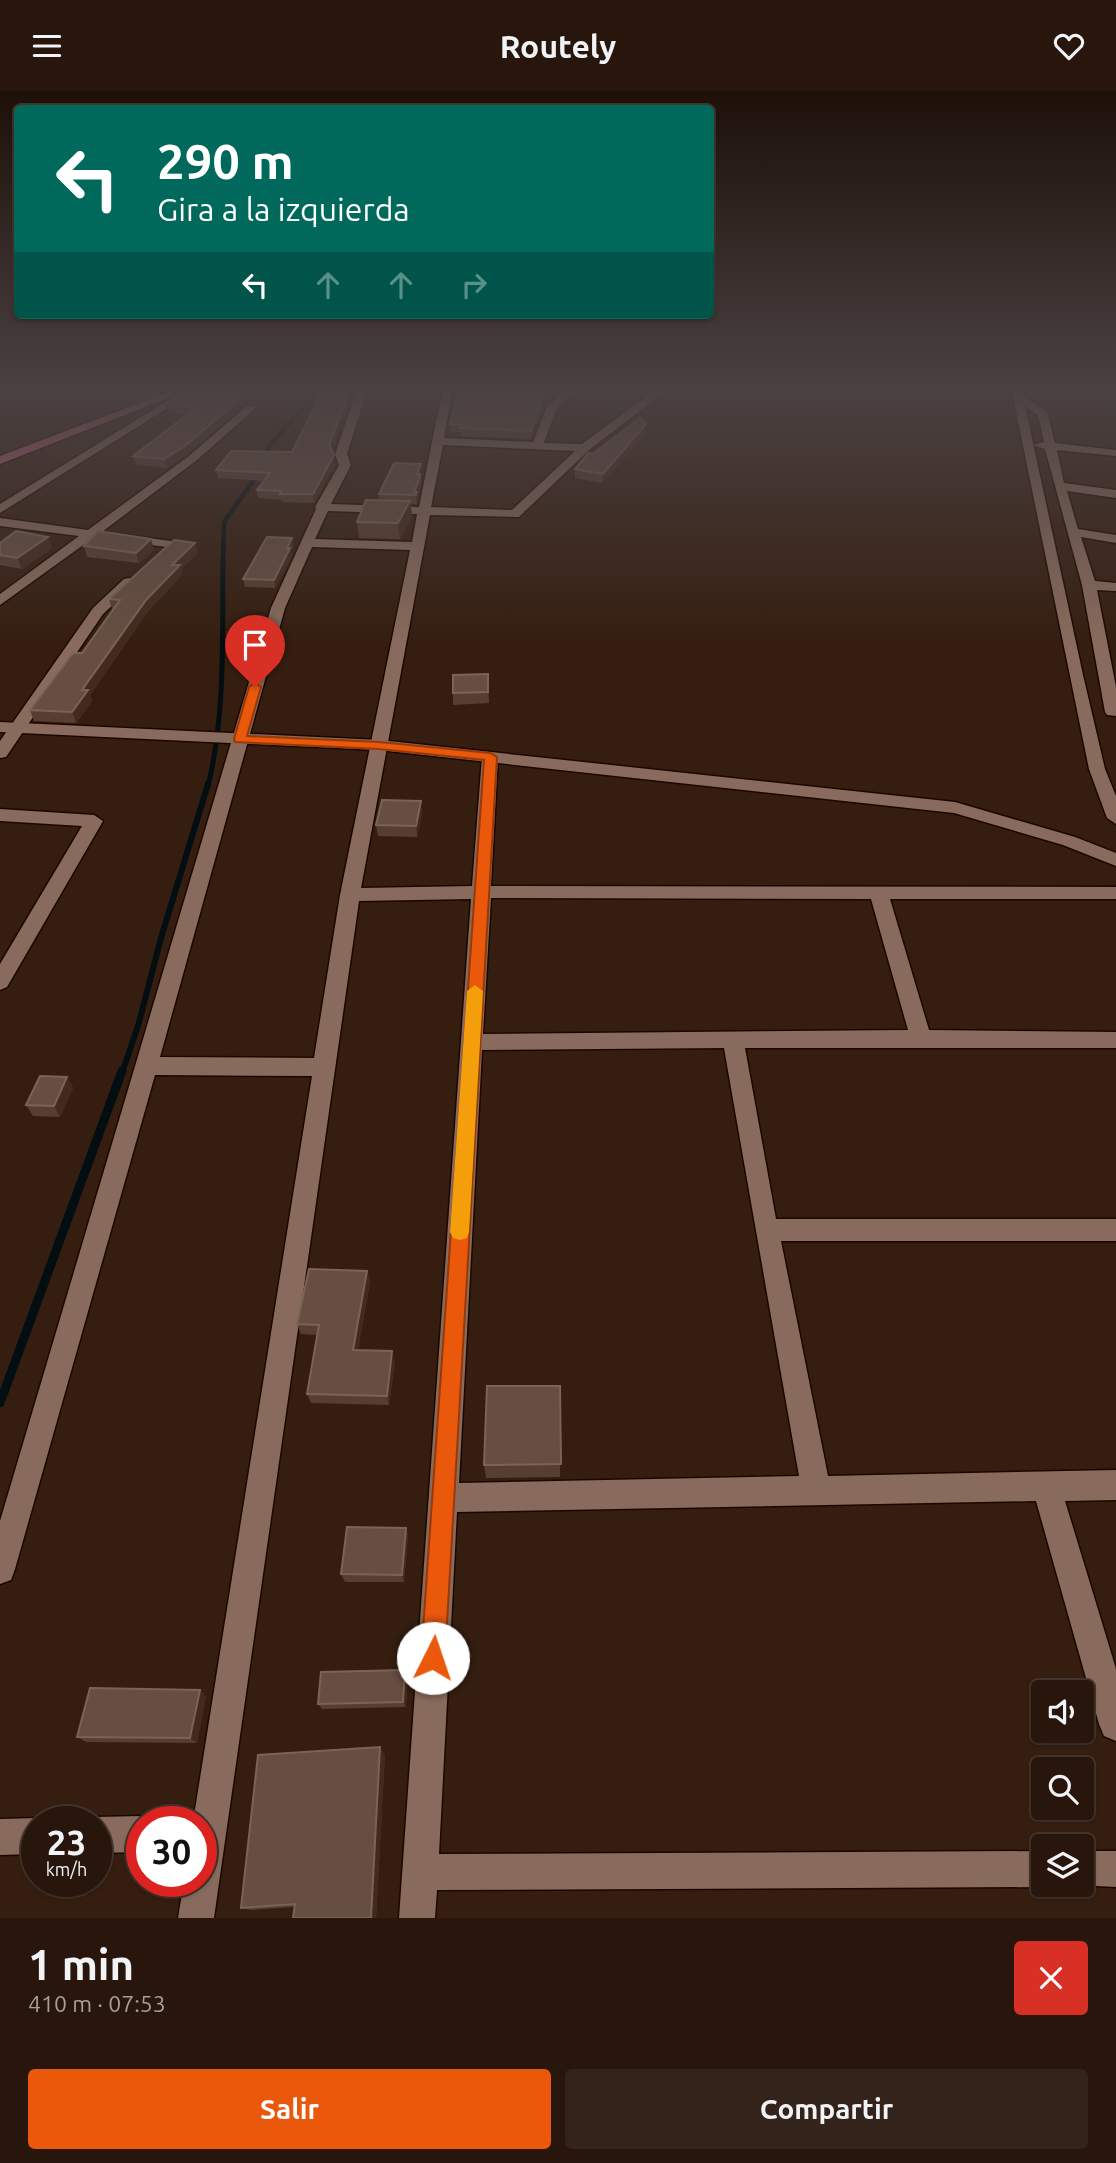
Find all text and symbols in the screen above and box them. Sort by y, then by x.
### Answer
icon: menu [28,27,66,65]
icon: heart [1050,27,1088,65]
text: Routely [500,28,616,64]
icon: left [42,133,133,224]
text: 290 m [157,133,294,188]
text: Gira a la izquierda [157,191,410,227]
icon: left [236,266,274,304]
icon: ahead [309,266,347,304]
icon: ahead [382,266,420,304]
icon: right [455,266,493,304]
pin [225,615,285,687]
icon: arrive [236,626,274,664]
position arrow [396,1621,470,1695]
map controls [1031,1680,1094,1897]
button: sound [1031,1680,1094,1743]
button: search [1031,1757,1094,1820]
speed limit sign: 30 [126,1806,217,1897]
text: 23 [47,1822,86,1862]
button: layers [1031,1834,1094,1897]
text: km/h [46,1859,87,1879]
text: 1 min [28,1941,134,1988]
button: close [1014,1941,1088,2015]
text: 410 m · 07:53 [28,1991,166,2016]
button: Salir [28,2069,551,2149]
button: Compartir [565,2069,1088,2149]

